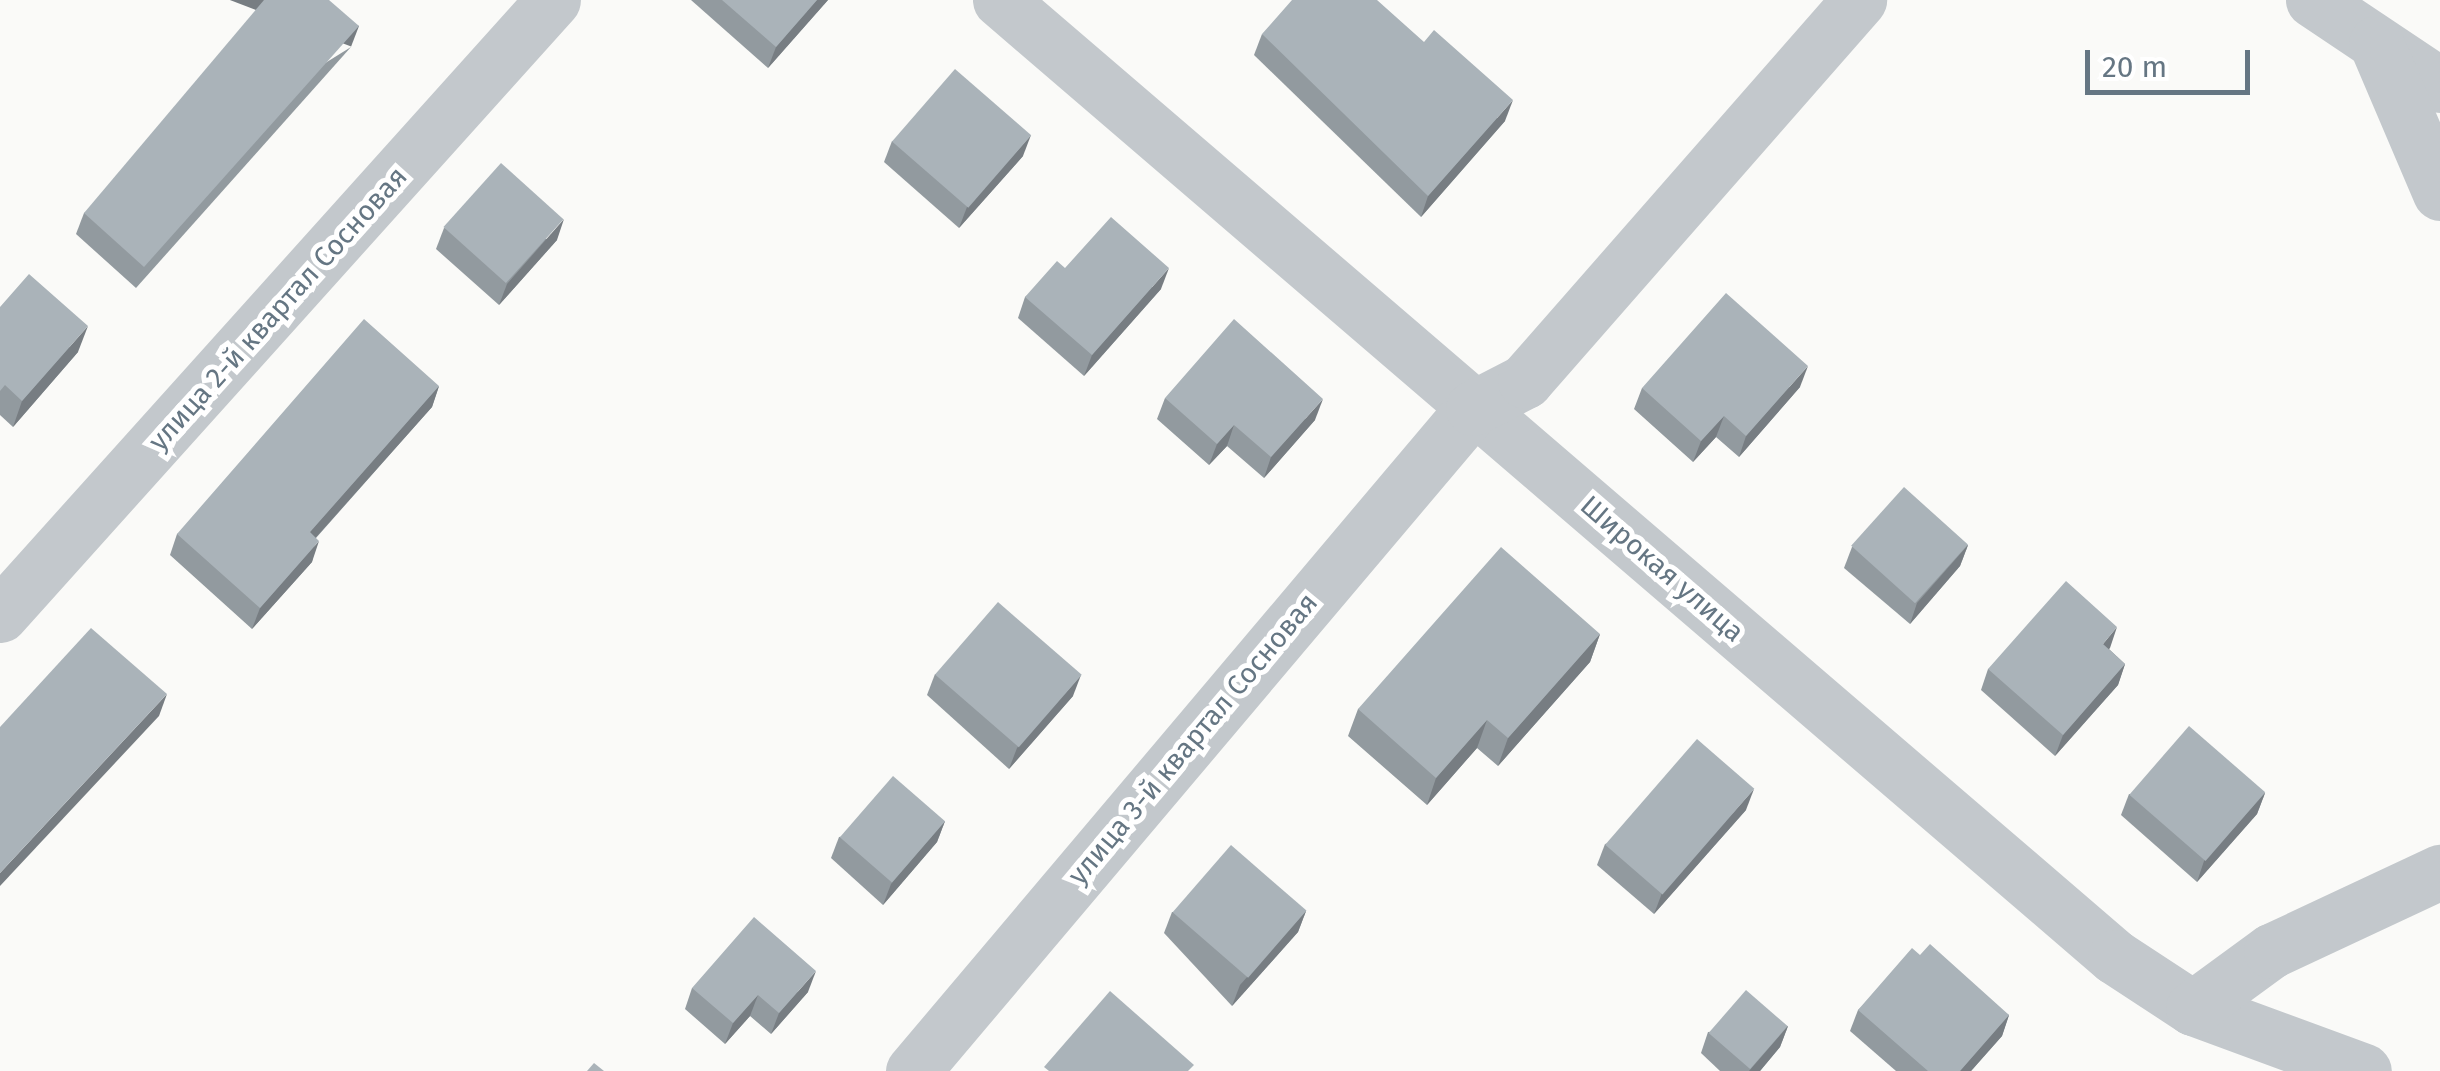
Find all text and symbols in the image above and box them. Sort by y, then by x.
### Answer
scale bar [2090,30,2255,92]
text: 20 m [2102,49,2167,85]
street label: улица 2-й квартал Сосновая [142,160,414,458]
street label: Широкая улица [1573,489,1751,649]
street label: улица 3-й квартал Сосновая [1061,586,1325,892]

